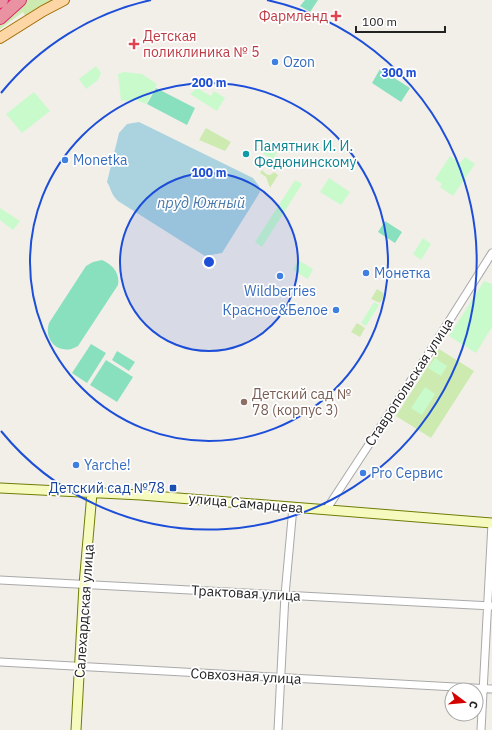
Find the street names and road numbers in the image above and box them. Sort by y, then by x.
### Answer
street label: Ставропольская улица [361,314,457,449]
street label: улица Самарцева [188,489,305,517]
street label: Салехардская улица [70,543,98,679]
street label: Трактовая улица [191,581,302,605]
street label: Совхозная улица [190,664,302,688]

